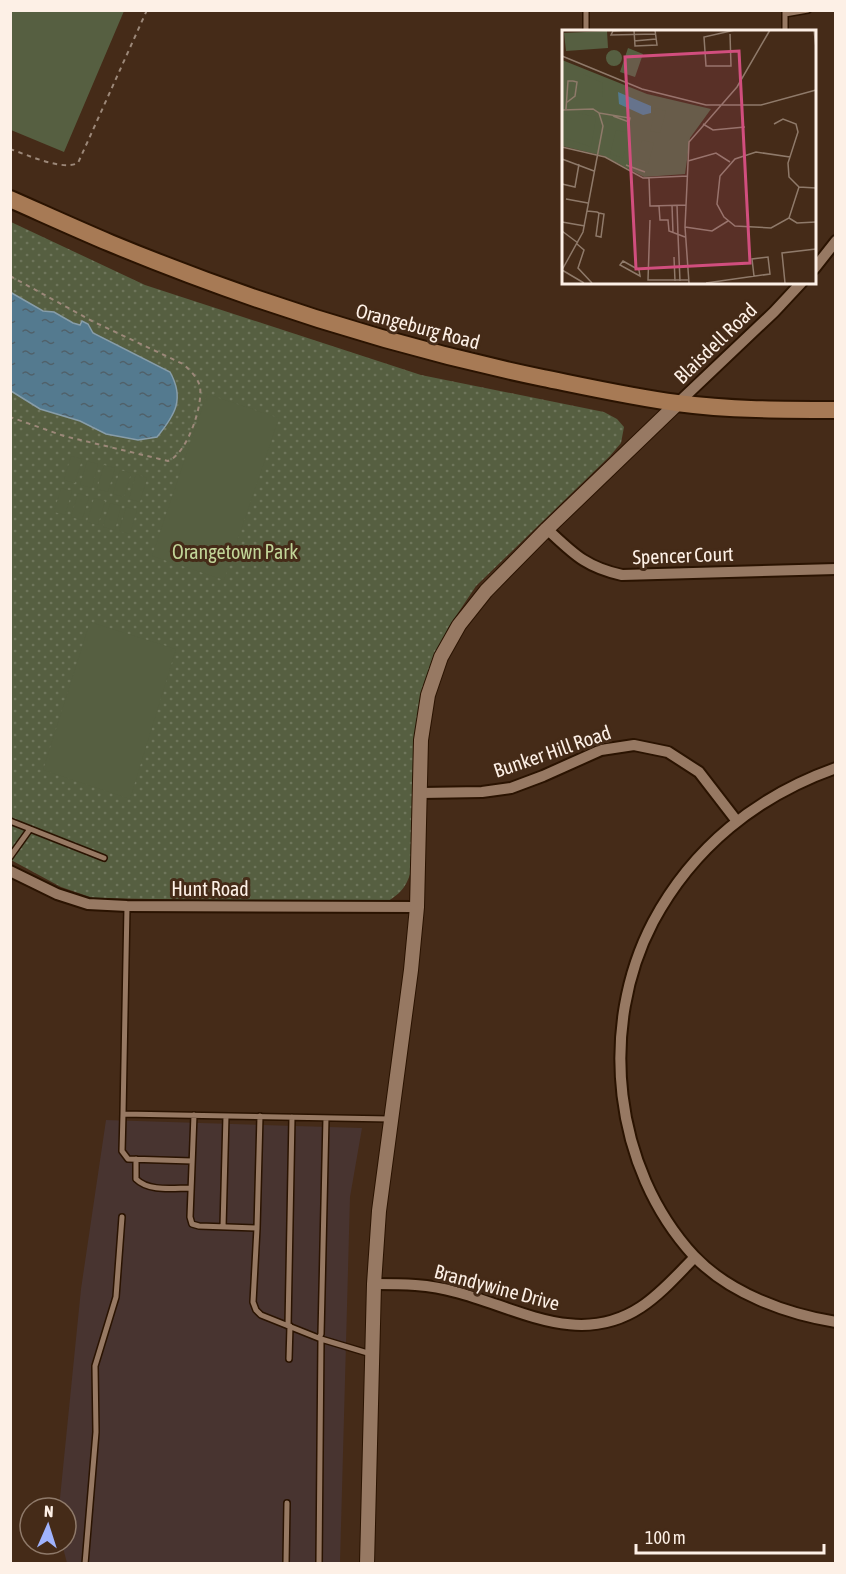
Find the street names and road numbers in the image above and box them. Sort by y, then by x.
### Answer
street label: Orangeburg Road [353,298,483,354]
street label: Blaisdell Road [669,298,761,388]
street label: Spencer Court [632,542,734,568]
street label: Bunker Hill Road [490,720,614,782]
street label: Hunt Road [171,877,249,900]
street label: Brandywine Drive [432,1259,562,1315]

